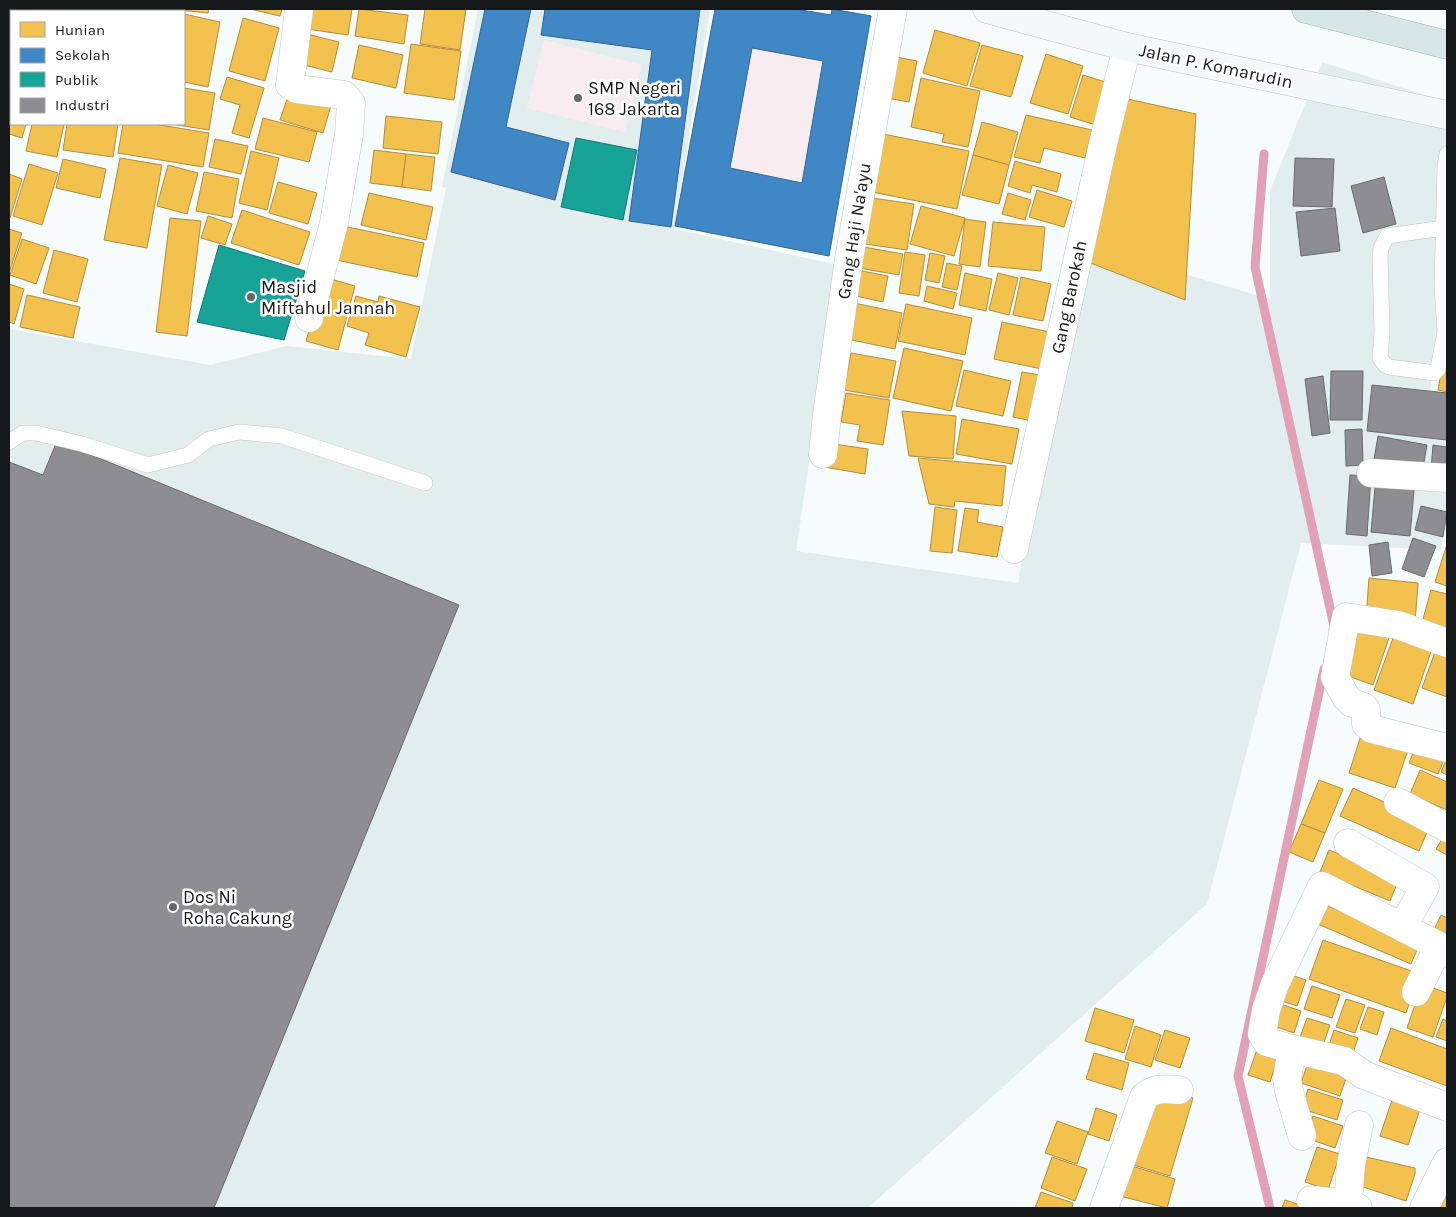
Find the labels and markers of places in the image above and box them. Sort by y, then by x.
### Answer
place label: SMP Negeri 168 Jakarta [588,77,681,120]
marker: SMP Negeri 168 Jakarta [572,92,584,104]
place label: Masjid Miftahul Jannah [261,276,395,319]
marker: Masjid Miftahul Jannah [245,291,257,303]
place label: Dos Ni Roha Cakung [183,886,292,929]
marker: Dos Ni Roha Cakung [167,901,179,913]

